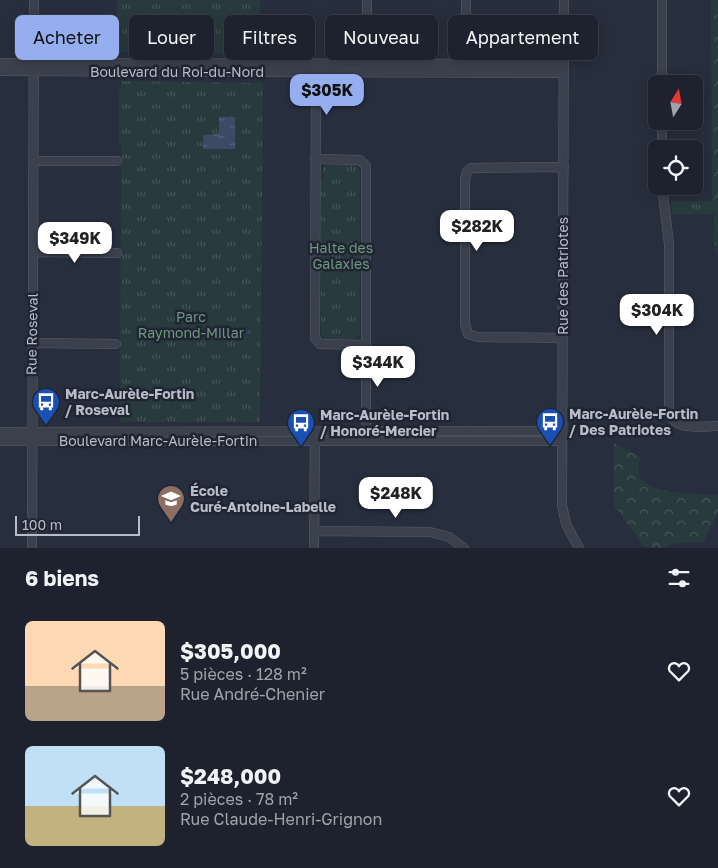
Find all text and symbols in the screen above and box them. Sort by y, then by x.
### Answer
chip: Acheter [15,15,119,60]
chip: Louer [129,15,214,60]
chip: Filtres [224,15,315,60]
chip: Nouveau [325,15,438,60]
chip: Appartement [448,15,598,60]
street label: Boulevard du Roi-du-Nord [90,63,264,80]
pin: $305K [292,74,362,116]
north arrow [648,75,702,130]
map controls [648,75,703,195]
text: $305K [301,80,353,100]
button: locate [648,140,703,195]
pin: $282K [442,210,512,252]
text: $282K [451,216,503,236]
street label: Rue des Patriotes [554,217,571,335]
pin: $349K [40,222,110,264]
text: $349K [49,228,101,248]
park label: Halte des Galaxies [309,239,373,272]
street label: Rue Roseval [22,293,41,375]
pin: $304K [622,294,692,336]
text: $304K [631,300,683,320]
park label: Parc Raymond-Millar [138,308,245,341]
pin: $344K [343,346,413,388]
text: $344K [352,352,404,372]
place label: Marc-Aurèle-Fortin / Roseval [65,385,194,418]
bus stop icon: Marc-Aurèle-Fortin / Roseval [31,387,61,426]
place label: Marc-Aurèle-Fortin / Des Patriotes [569,405,698,438]
place label: Marc-Aurèle-Fortin / Honoré-Mercier [320,406,449,439]
bus stop icon: Marc-Aurèle-Fortin / Des Patriotes [535,407,565,446]
bus stop icon: Marc-Aurèle-Fortin / Honoré-Mercier [286,408,316,447]
street label: Boulevard Marc-Aurèle-Fortin [59,432,257,449]
pin: $248K [361,476,431,519]
place label: École Curé-Antoine-Labelle [190,482,336,515]
text: $248K [370,483,422,503]
school or university icon: École Curé-Antoine-Labelle [156,484,186,523]
scale bar [15,513,140,536]
text: 100 m [22,516,62,533]
icon: filters [665,564,693,592]
text: 6 biens [25,565,99,591]
text: $305,000 [180,638,281,664]
icon: home [65,641,125,701]
icon: heart [665,657,693,685]
text: 5 pièces · 128 m² [180,664,307,684]
text: Rue André-Chenier [180,684,325,704]
text: $248,000 [180,763,281,789]
icon: home [65,766,125,826]
icon: heart [665,782,693,810]
text: 2 pièces · 78 m² [180,789,298,809]
text: Rue Claude-Henri-Grignon [180,809,382,829]

